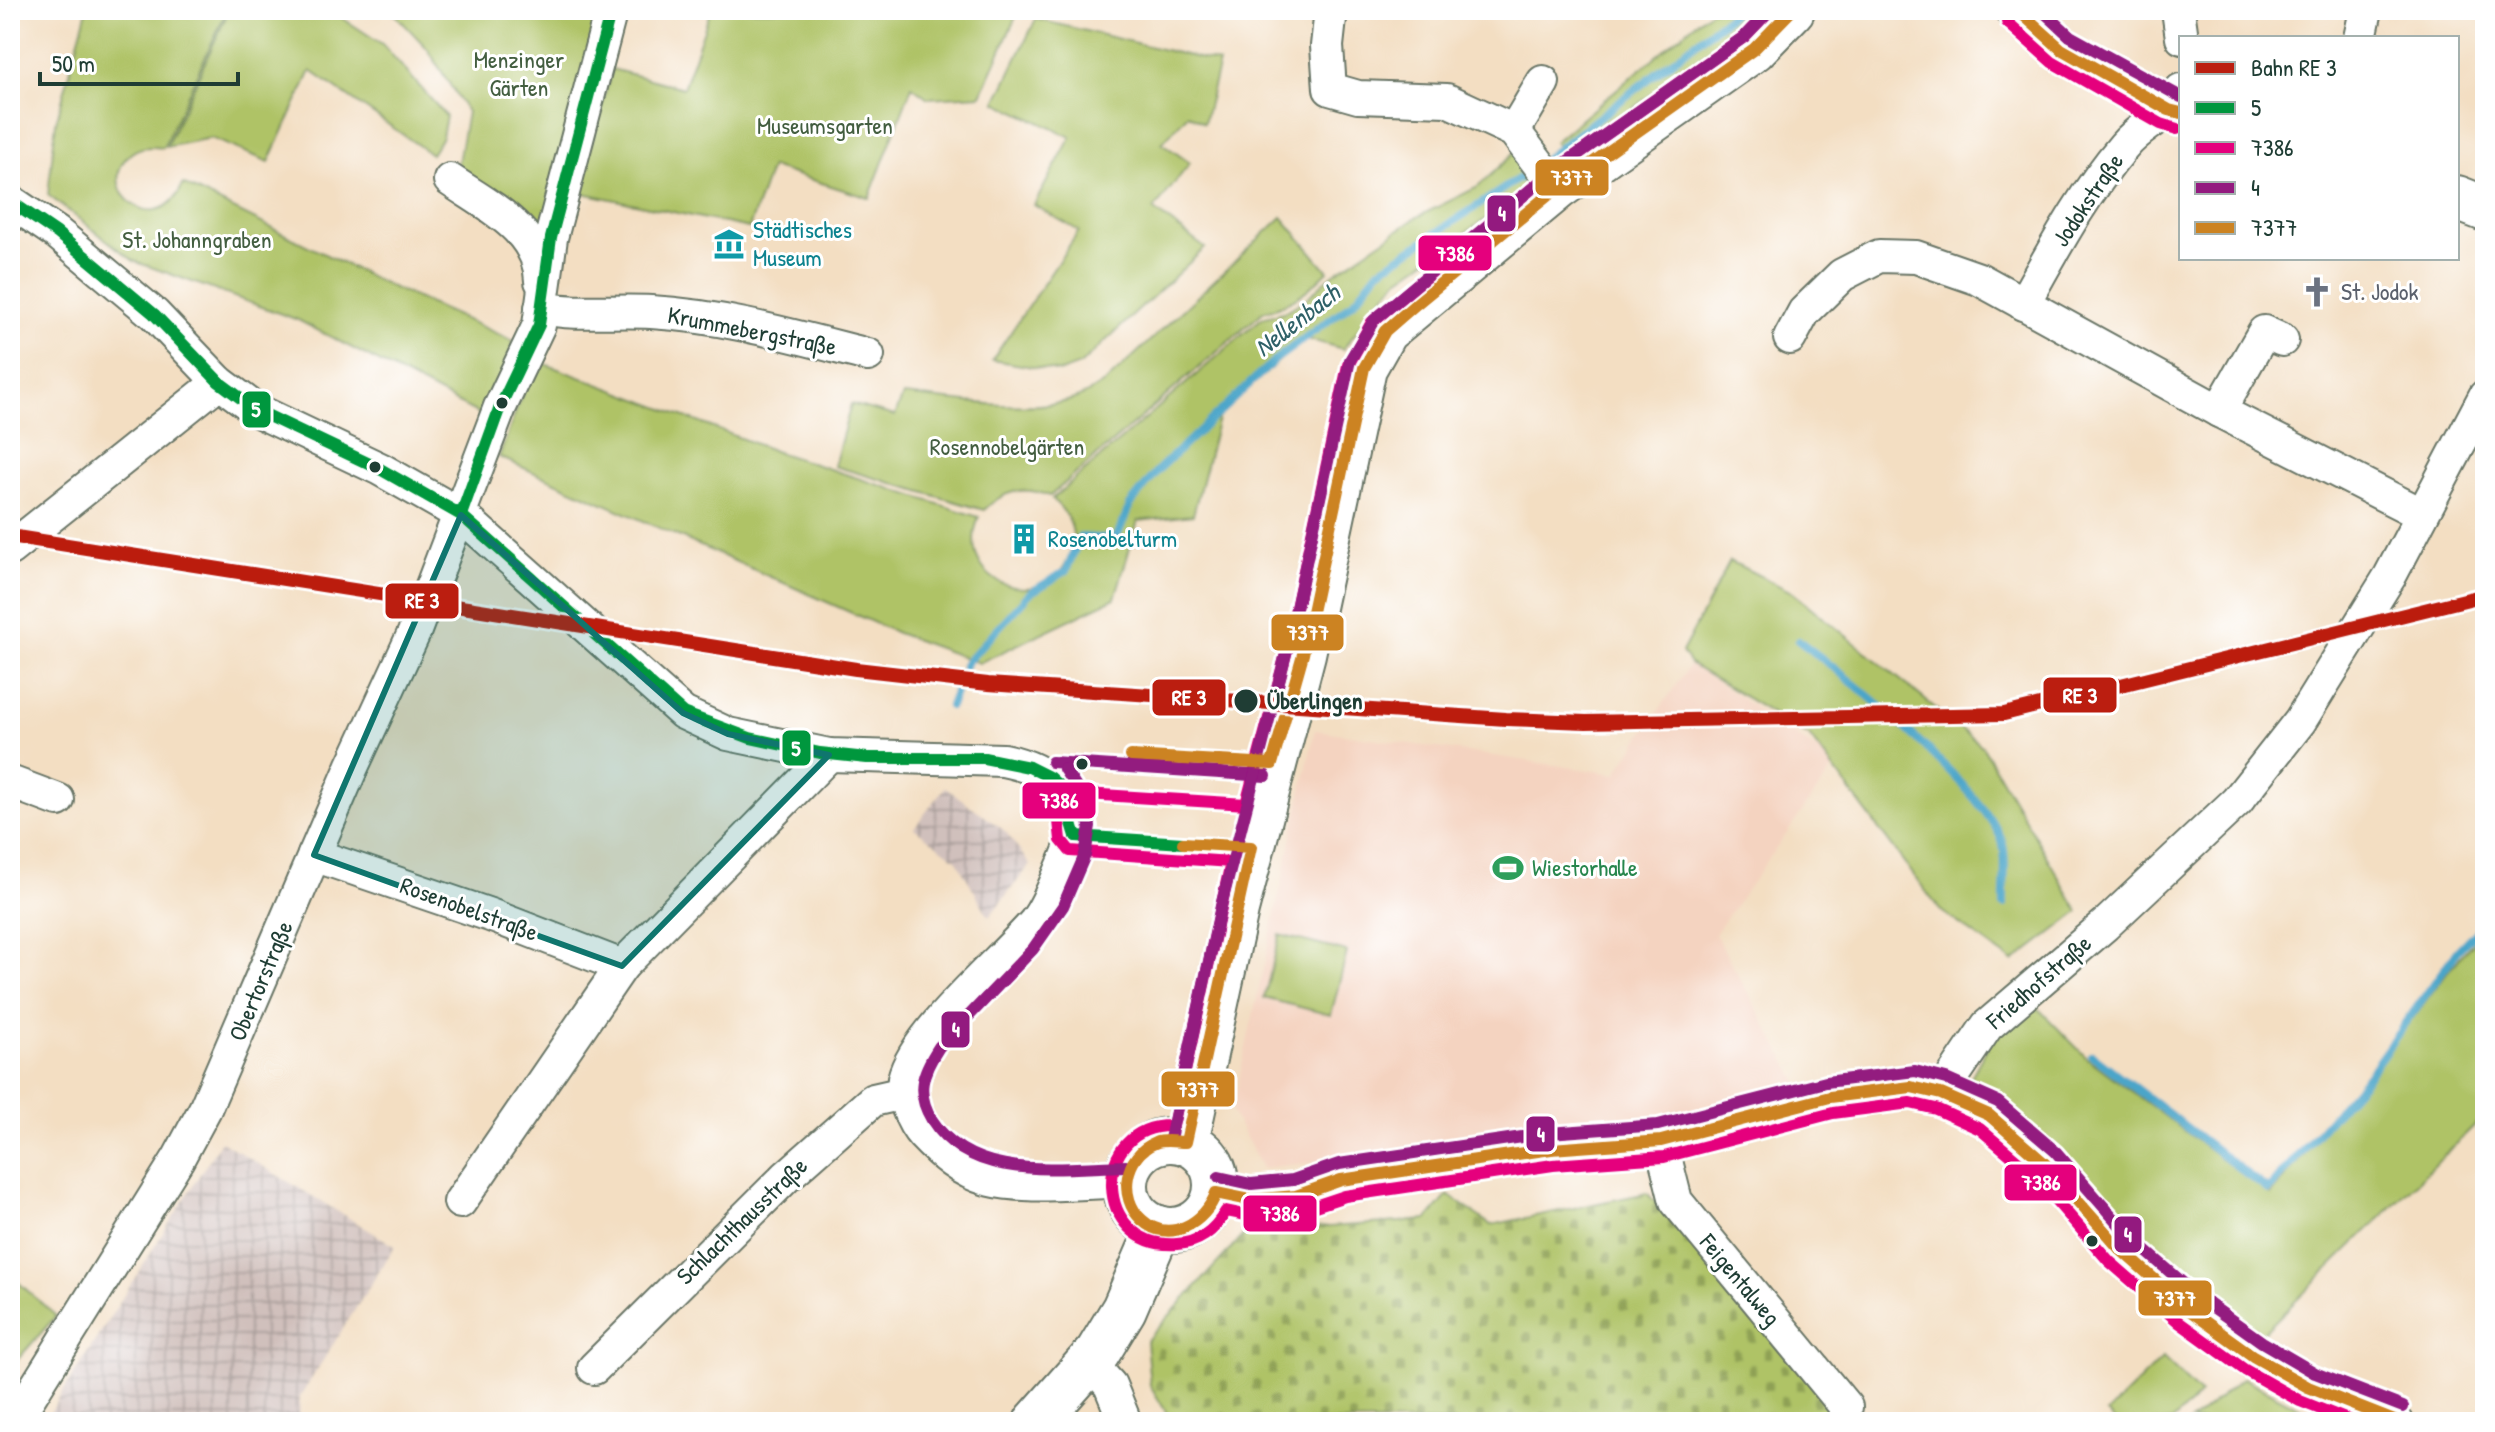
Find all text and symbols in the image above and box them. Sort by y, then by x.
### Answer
scale bar [40,36,238,86]
legend [2179,36,2459,260]
park label: Menzinger Gärten [474,43,564,103]
text: 50 m [52,47,95,79]
text: Bahn RE 3 [2251,51,2337,83]
text: 5 [2251,91,2261,123]
park label: Museumsgarten [757,109,893,141]
text: 7386 [2251,131,2294,163]
street label: Jodokstraße [2044,146,2130,252]
line badge: 7377 [1534,158,1610,197]
text: 7377 [1550,162,1593,192]
text: 4 [2251,171,2260,203]
line badge: 4 [1486,194,1517,233]
text: 4 [1498,198,1506,228]
text: 7377 [2251,211,2297,243]
place label: Städtisches Museum [753,213,852,273]
park label: St. Johanngraben [122,223,272,255]
museum icon: Städtisches Museum [712,227,746,261]
line badge: 7386 [1417,234,1493,272]
text: 7386 [1434,238,1475,268]
water label: Nellenbach [1247,274,1348,364]
church icon: St. Jodok [2300,275,2334,309]
place label: St. Jodok [2341,275,2419,307]
street label: Krummebergstraße [665,298,840,362]
line badge: 5 [241,390,272,429]
text: 5 [251,394,261,424]
unlabelled marker [494,395,510,411]
park label: Rosennobelgärten [930,430,1084,462]
unlabelled marker [367,459,383,475]
building icon: Rosenobelturm [1007,522,1041,556]
place label: Rosenobelturm [1048,522,1177,554]
line badge: RE 3 [384,582,460,620]
text: RE 3 [405,585,439,615]
line badge: 7377 [1270,613,1345,652]
text: 7377 [1286,617,1329,647]
line badge: RE 3 [2042,676,2118,714]
line badge: RE 3 [1151,678,1227,717]
text: RE 3 [2063,680,2097,710]
text: RE 3 [1172,682,1206,712]
place label: Überlingen [1267,684,1363,717]
marker: Überlingen [1232,687,1260,715]
line badge: 5 [781,729,812,767]
text: 5 [791,733,801,763]
unlabelled marker [1074,756,1090,772]
line badge: 7386 [1021,781,1097,820]
text: 7386 [1038,785,1079,815]
sports icon: Wiestorhalle [1491,851,1525,885]
place label: Wiestorhalle [1532,851,1638,883]
street label: Rosenobelstraße [396,868,543,948]
street label: Obertorstraße [220,915,300,1046]
street label: Friedhofstraße [1978,926,2098,1036]
line badge: 4 [940,1010,971,1049]
text: 4 [952,1014,960,1044]
line badge: 7377 [1160,1070,1236,1108]
text: 7377 [1176,1074,1219,1104]
line badge: 4 [1525,1115,1556,1153]
text: 4 [1537,1119,1545,1149]
street label: Schlachthausstraße [669,1149,814,1291]
line badge: 7386 [2003,1163,2078,1202]
text: 7386 [2020,1167,2061,1197]
line badge: 7386 [1242,1194,1318,1233]
text: 7386 [1259,1198,1300,1228]
line badge: 4 [2113,1215,2143,1254]
text: 4 [2124,1219,2132,1249]
street label: Feigentalweg [1692,1226,1789,1332]
unlabelled marker [2084,1233,2100,1249]
line badge: 7377 [2137,1279,2213,1317]
text: 7377 [2153,1283,2196,1313]

